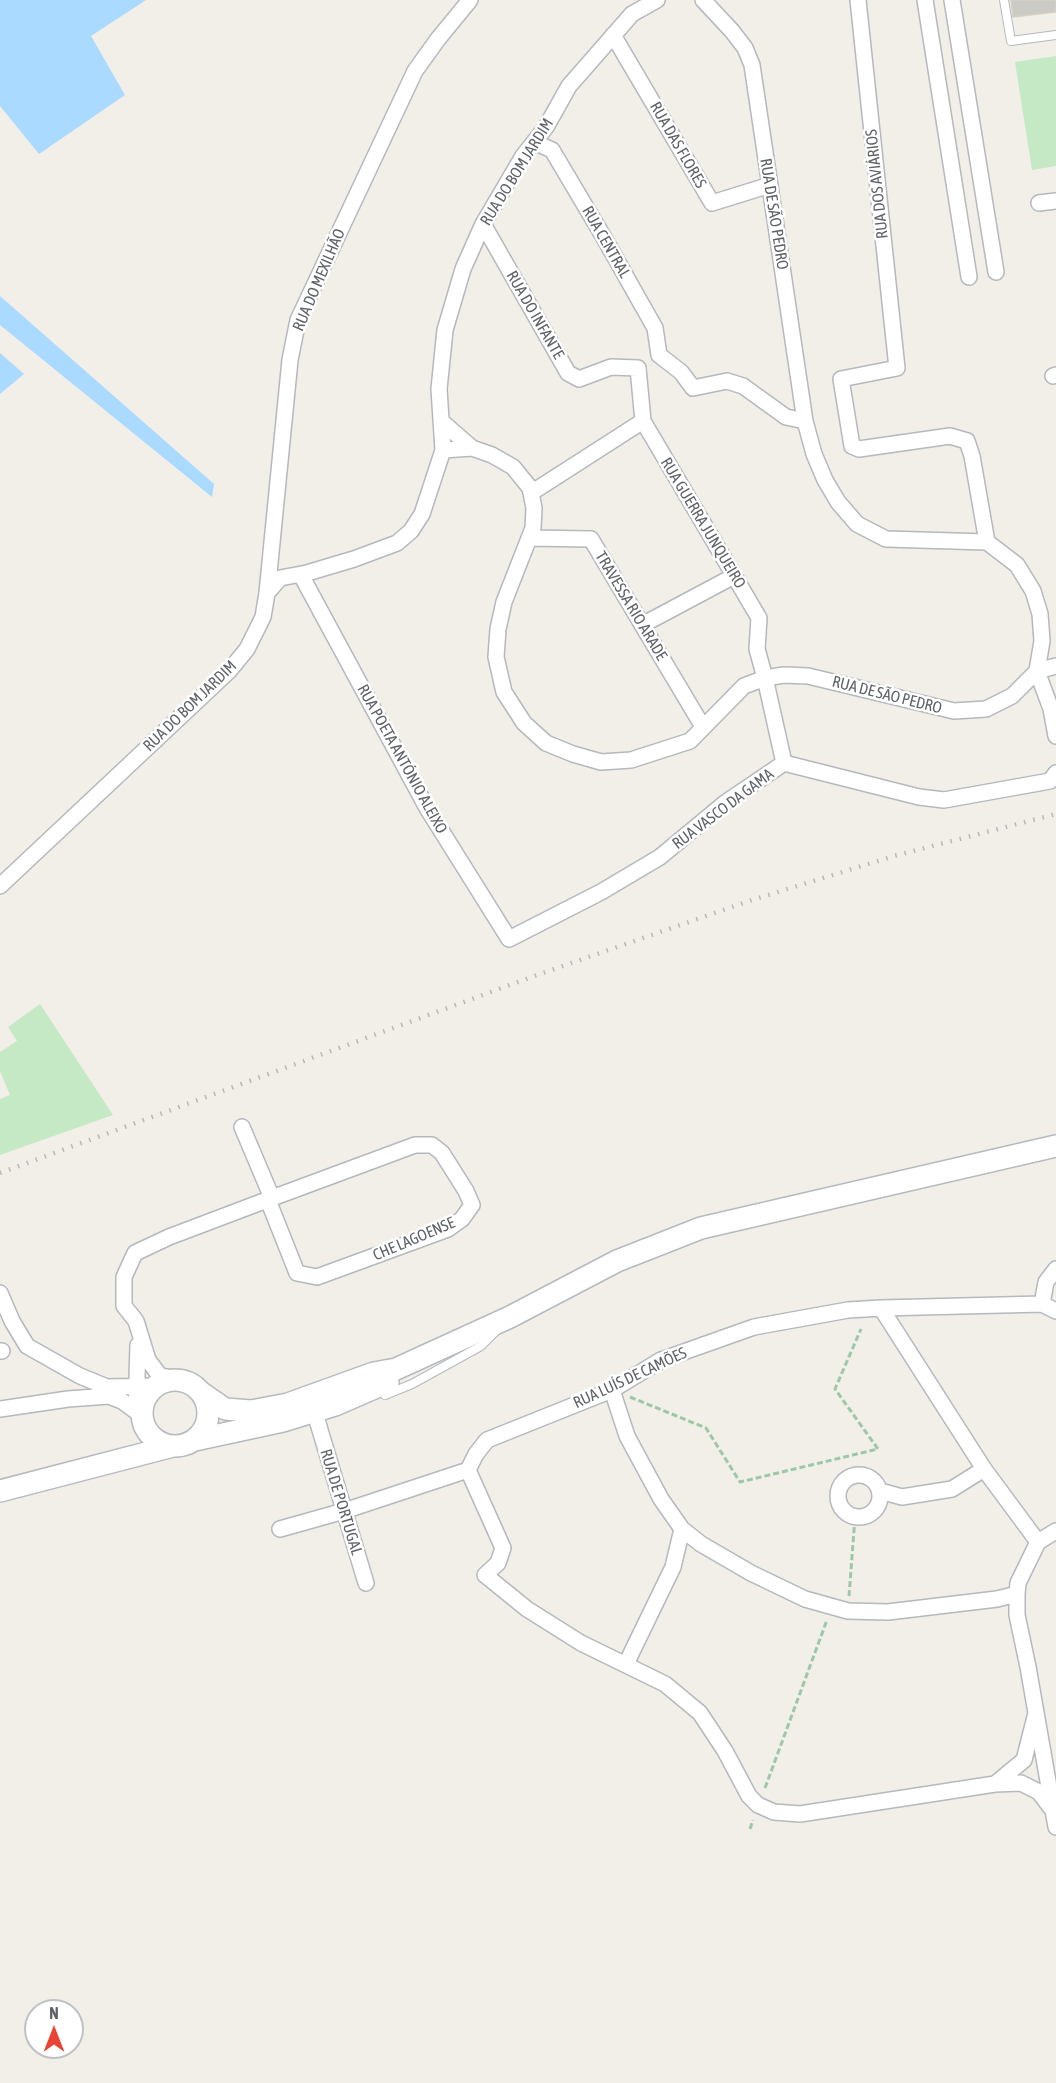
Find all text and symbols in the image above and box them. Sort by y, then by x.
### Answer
street label: RUA DAS FLORES [646,98,710,192]
street label: RUA DO BOM JARDIM [476,115,558,229]
street label: RUA DOS AVIÁRIOS [862,128,892,240]
street label: RUA DE SÃO PEDRO [756,157,792,271]
street label: RUA CENTRAL [578,203,634,281]
street label: RUA DO MEXILHÃO [289,226,349,334]
street label: RUA DO INFANTE [502,267,568,363]
street label: RUA GUERRA JUNQUEIRO [656,454,750,592]
street label: TRAVESSA RIO ARADE [591,548,671,664]
street label: RUA DO BOM JARDIM [139,657,241,755]
street label: RUA DE SÃO PEDRO [830,672,944,718]
street label: RUA POETA ANTÓNIO ALEIXO [353,681,451,837]
street label: RUA VASCO DA GAMA [669,765,777,853]
street label: CHE LAGOENSE [370,1213,458,1265]
street label: RUA LUÍS DE CAMÕES [570,1343,690,1413]
street label: RUA DE PORTUGAL [316,1447,366,1557]
north arrow [24,1999,84,2059]
text: N [49,2004,59,2022]

